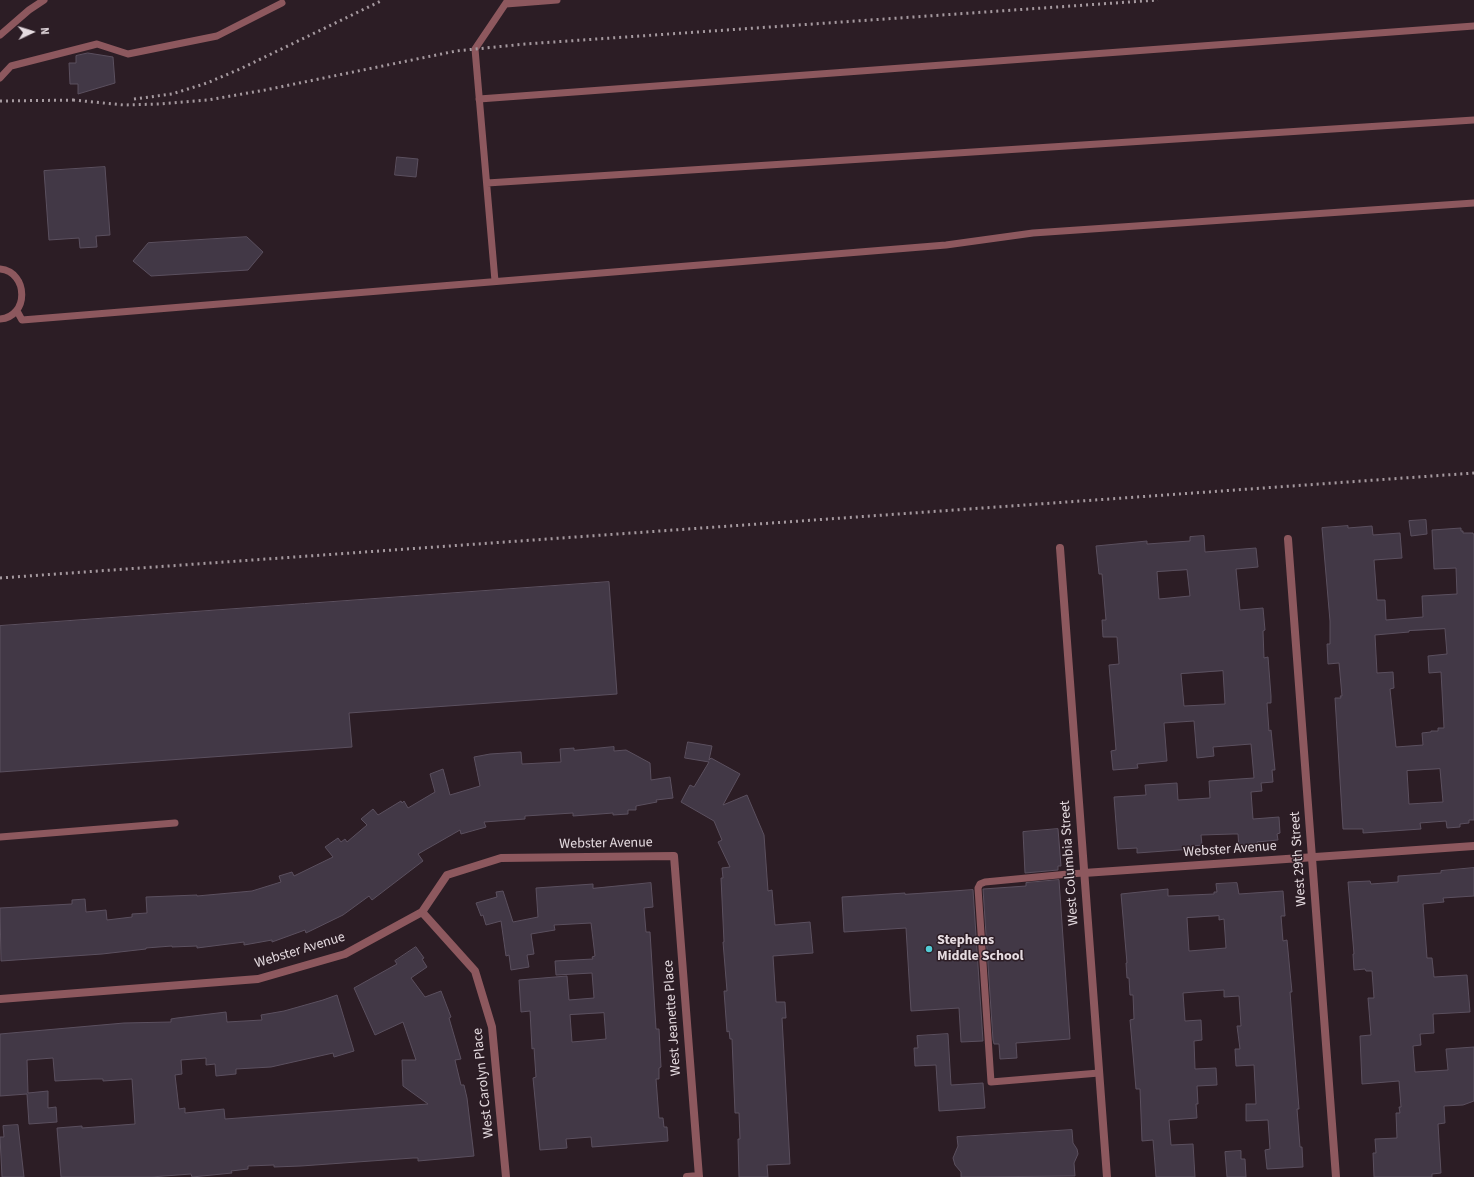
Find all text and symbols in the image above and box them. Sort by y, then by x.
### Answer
north arrow [12,12,52,52]
text: N [37,27,52,35]
street label: West Columbia Street [1057,800,1083,926]
street label: West 29th Street [1287,811,1311,907]
street label: Webster Avenue [559,835,653,853]
street label: Webster Avenue [1183,838,1277,862]
street label: Webster Avenue [253,929,347,973]
place label: Stephens Middle School [937,933,1024,966]
marker: Stephens Middle School [924,944,934,954]
street label: West Jeanette Place [661,959,685,1077]
street label: West Carolyn Place [470,1027,498,1139]

